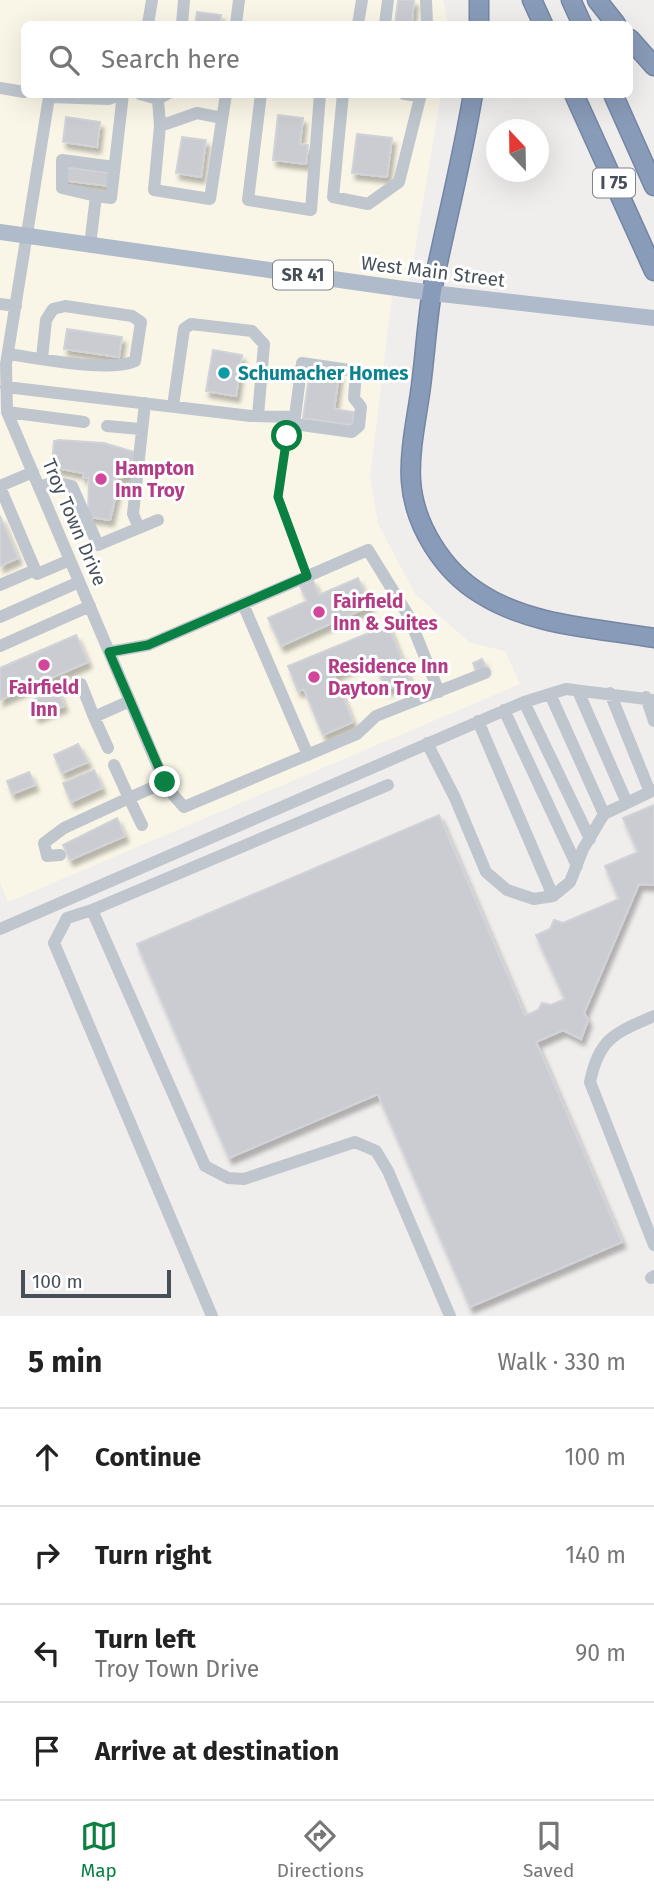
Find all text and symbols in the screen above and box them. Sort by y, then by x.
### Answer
search box [21,21,633,98]
icon: search [45,41,83,79]
text: Search here [101,44,240,75]
north arrow [486,119,549,182]
road number: I 75 [593,168,635,198]
street label: West Main Street [360,251,506,292]
road number: SR 41 [273,260,333,290]
place label: Schumacher Homes [238,362,408,385]
marker: Schumacher Homes [216,365,232,381]
route start [271,420,302,451]
street label: Troy Town Drive [37,455,112,589]
place label: Hampton Inn Troy [115,457,195,502]
marker: Hampton Inn Troy [93,471,109,487]
place label: Fairfield Inn & Suites [333,590,438,635]
marker: Fairfield Inn & Suites [311,604,327,620]
place label: Residence Inn Dayton Troy [328,655,449,700]
marker: Fairfield Inn [36,657,52,673]
marker: Residence Inn Dayton Troy [306,669,322,685]
place label: Fairfield Inn [9,676,79,721]
route end [149,766,180,797]
scale bar [21,1267,172,1299]
text: 100 m [32,1270,83,1293]
text: 5 min [28,1344,102,1380]
text: Walk · 330 m [498,1348,626,1376]
icon: ahead [28,1438,66,1476]
text: Continue [95,1442,201,1473]
text: 100 m [565,1443,626,1471]
icon: right [28,1536,66,1574]
text: Turn right [95,1540,212,1571]
text: 140 m [565,1541,626,1569]
text: Turn left [95,1624,196,1655]
icon: left [28,1634,66,1672]
text: 90 m [575,1639,626,1667]
text: Troy Town Drive [95,1655,259,1683]
icon: arrive [28,1732,66,1770]
text: Arrive at destination [95,1736,339,1767]
tab: Map [80,1817,118,1882]
tab: Directions [277,1817,364,1882]
tab: Saved [523,1817,574,1882]

